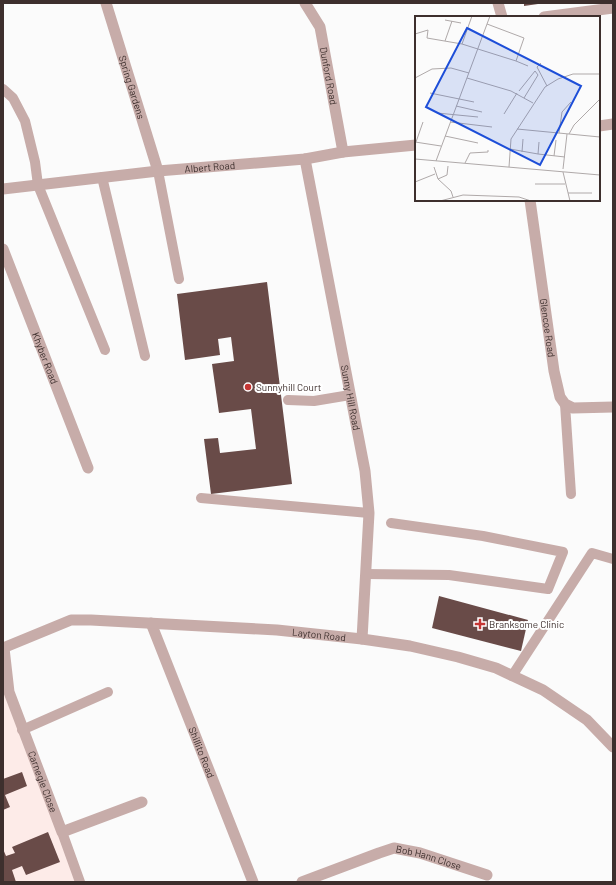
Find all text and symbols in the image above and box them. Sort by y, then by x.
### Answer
inset map [415,16,600,201]
street label: Dunford Road [318,46,340,106]
street label: Spring Gardens [117,54,148,121]
street label: Albert Road [184,159,236,175]
street label: Glencoe Road [538,298,558,358]
street label: Khyber Road [30,330,61,386]
street label: Sunny Hill Road [339,364,363,431]
place label: Sunnyhill Court [256,381,322,393]
marker: Sunnyhill Court [243,382,253,392]
marker: Branksome Clinic [474,618,486,630]
place label: Branksome Clinic [489,618,564,630]
street label: Layton Road [292,626,346,643]
street label: Shillito Road [186,725,217,780]
street label: Carnegie Close [26,749,60,814]
street label: Bob Hann Close [395,843,463,872]

